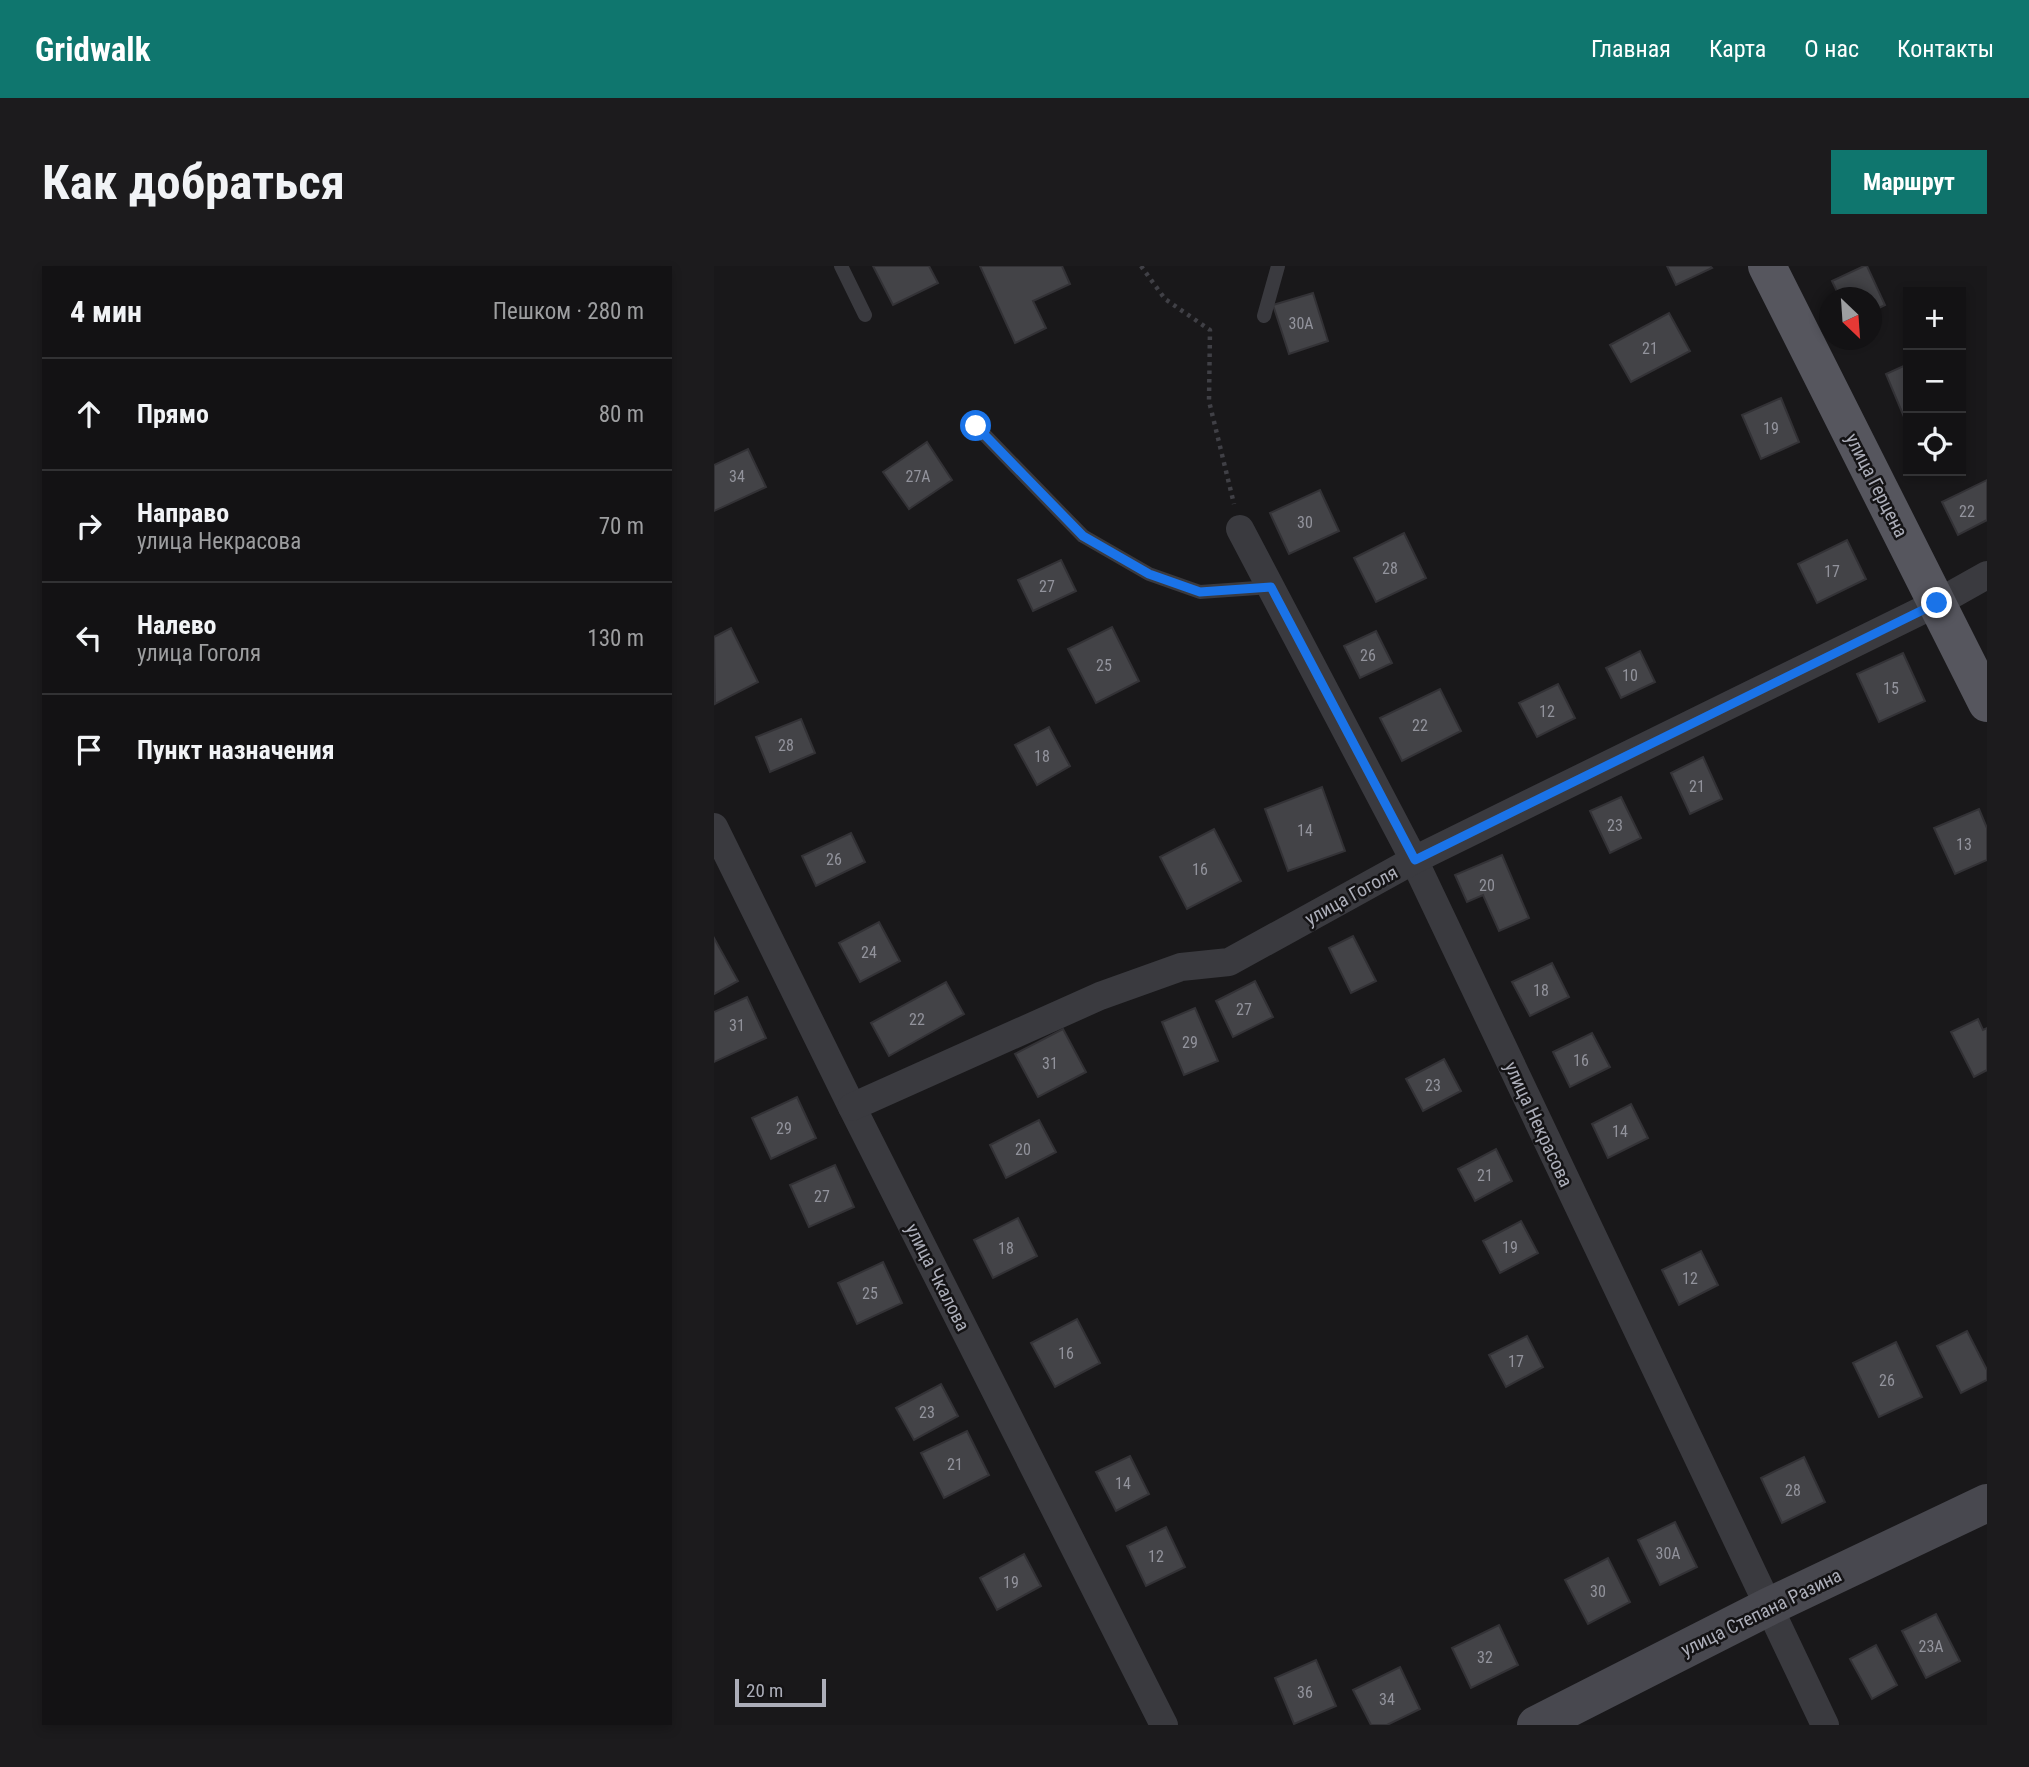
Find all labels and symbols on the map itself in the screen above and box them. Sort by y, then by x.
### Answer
north arrow [1819,287,1882,350]
house number: 30А [1288,314,1314,333]
house number: 21 [1642,339,1658,358]
route start [960,410,991,441]
house number: 19 [1763,419,1779,438]
street label: улица Герцена [1840,429,1913,541]
house number: 34 [729,467,745,486]
house number: 27А [905,467,931,486]
house number: 22 [1959,502,1975,521]
house number: 30 [1297,513,1313,532]
house number: 28 [1382,559,1398,578]
house number: 17 [1824,562,1840,581]
house number: 27 [1039,577,1055,596]
route end [1921,587,1952,618]
house number: 26 [1360,646,1376,665]
house number: 25 [1096,656,1112,675]
house number: 10 [1622,666,1638,685]
house number: 15 [1883,679,1899,698]
house number: 12 [1539,702,1555,721]
house number: 22 [1412,716,1428,735]
house number: 28 [778,736,794,755]
house number: 18 [1034,747,1050,766]
house number: 21 [1689,777,1705,796]
house number: 23 [1607,816,1623,835]
house number: 14 [1297,821,1313,840]
house number: 13 [1956,835,1972,854]
house number: 26 [826,850,842,869]
house number: 16 [1192,860,1208,879]
street label: улица Гоголя [1301,861,1402,930]
house number: 20 [1479,876,1495,895]
house number: 24 [861,943,877,962]
house number: 18 [1533,981,1549,1000]
house number: 27 [1236,1000,1252,1019]
house number: 22 [909,1010,925,1029]
house number: 31 [729,1016,745,1035]
house number: 29 [1182,1033,1198,1052]
house number: 16 [1573,1051,1589,1070]
house number: 31 [1042,1054,1058,1073]
street label: улица Некрасова [1499,1058,1578,1191]
house number: 23 [1425,1076,1441,1095]
house number: 29 [776,1119,792,1138]
house number: 14 [1612,1122,1628,1141]
house number: 20 [1015,1140,1031,1159]
house number: 21 [1477,1166,1493,1185]
house number: 27 [814,1187,830,1206]
street label: улица Чкалова [901,1219,975,1335]
house number: 19 [1502,1238,1518,1257]
house number: 18 [998,1239,1014,1258]
house number: 12 [1682,1269,1698,1288]
house number: 25 [862,1284,878,1303]
house number: 16 [1058,1344,1074,1363]
house number: 17 [1508,1352,1524,1371]
house number: 26 [1879,1371,1895,1390]
house number: 23 [919,1403,935,1422]
house number: 21 [947,1455,963,1474]
house number: 14 [1115,1474,1131,1493]
house number: 28 [1785,1481,1801,1500]
house number: 30А [1655,1544,1681,1563]
house number: 12 [1148,1547,1164,1566]
street label: улица Степана Разина [1677,1564,1845,1661]
house number: 19 [1003,1573,1019,1592]
house number: 30 [1590,1582,1606,1601]
house number: 23А [1918,1637,1944,1656]
house number: 32 [1477,1648,1493,1667]
scale bar [735,1676,826,1708]
house number: 36 [1297,1683,1313,1702]
house number: 34 [1379,1690,1395,1709]

